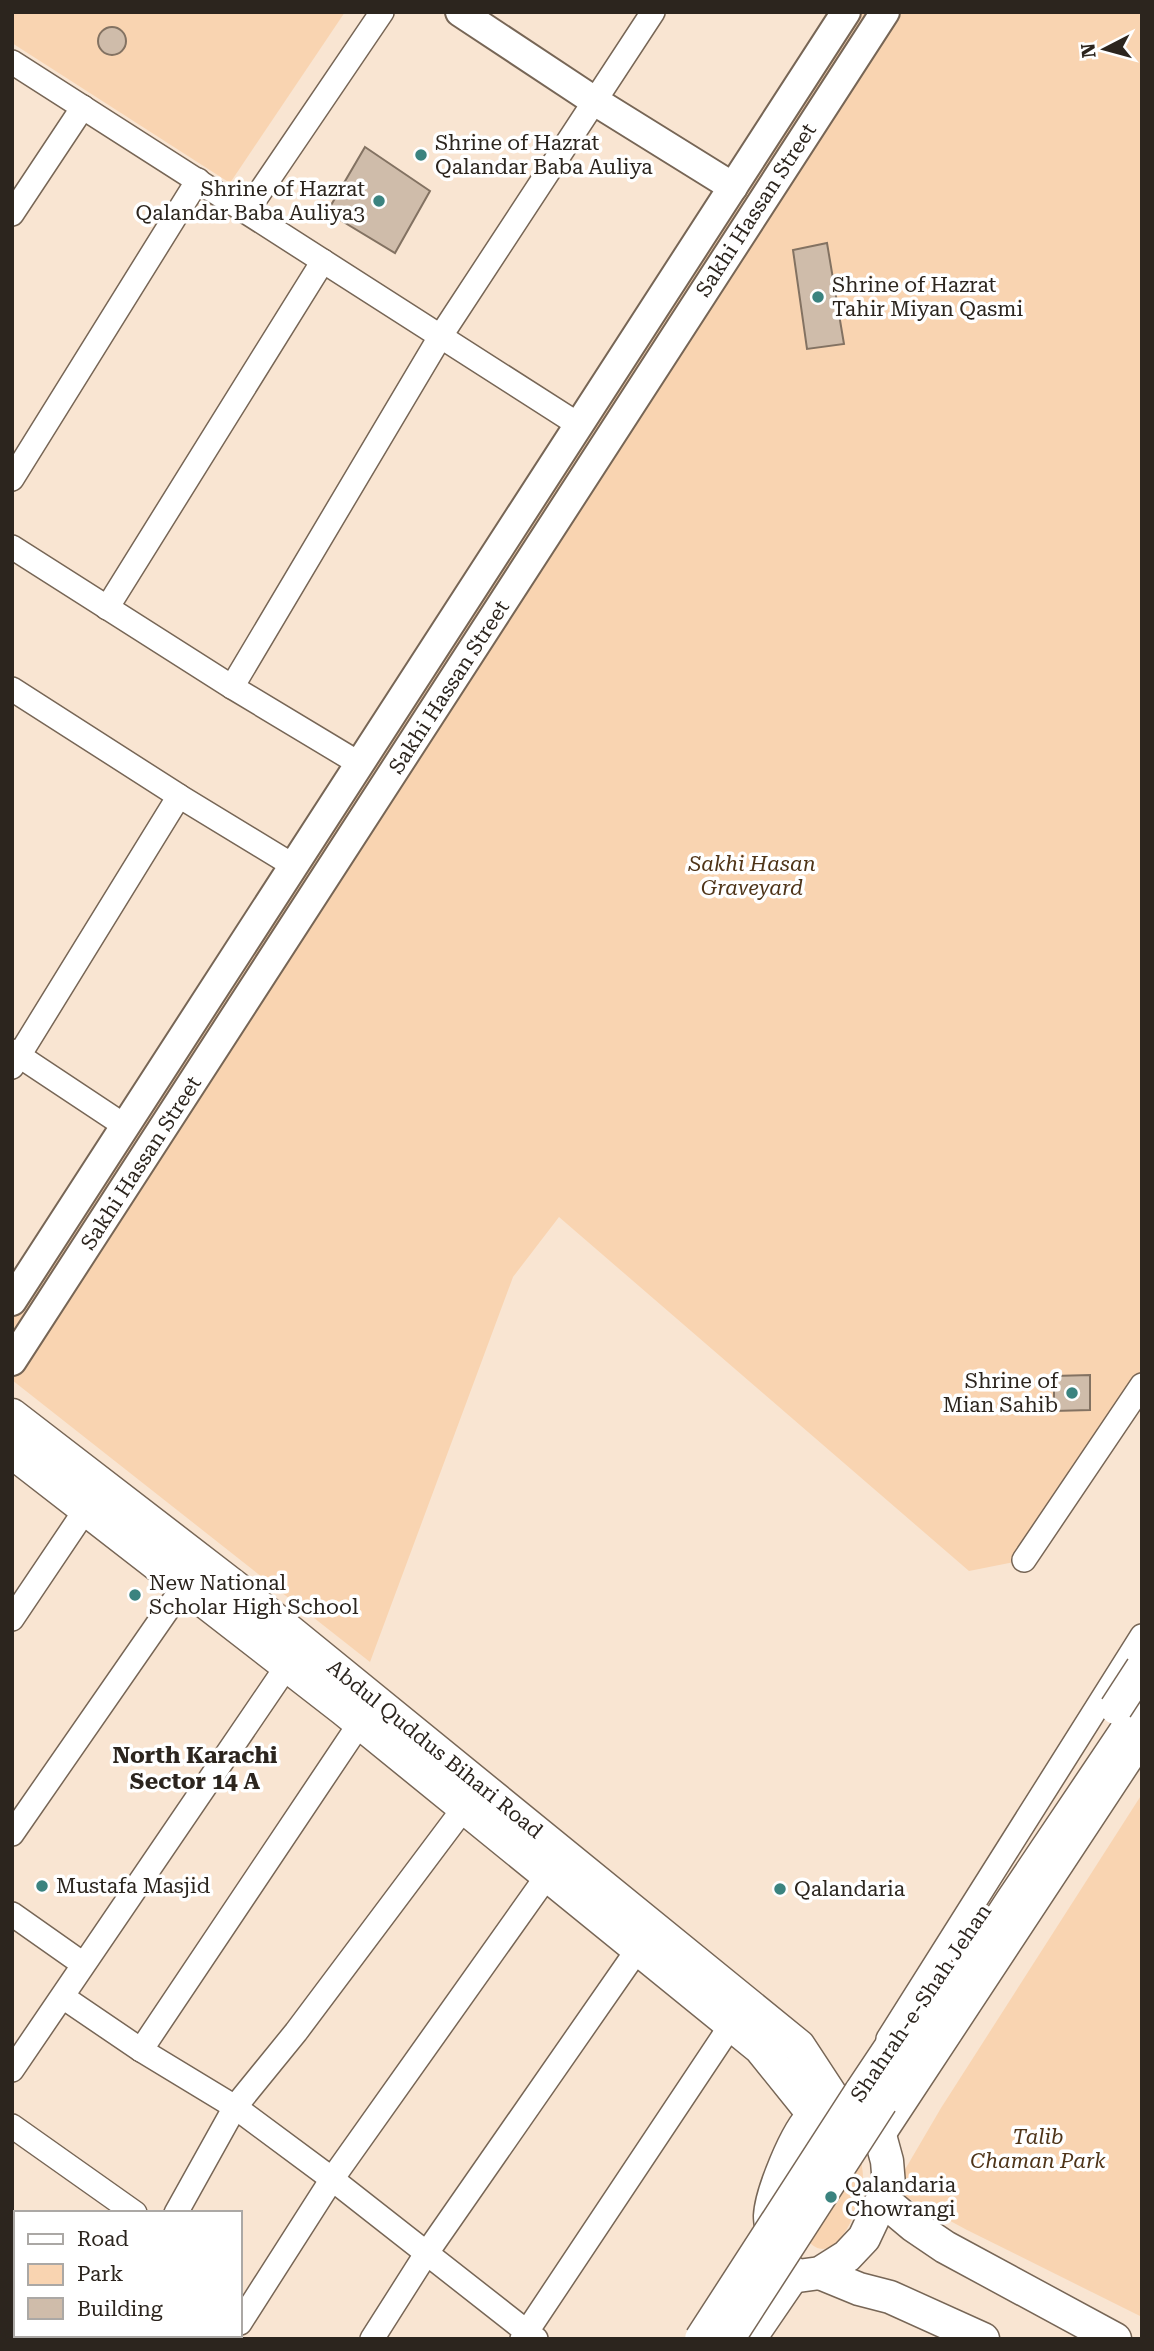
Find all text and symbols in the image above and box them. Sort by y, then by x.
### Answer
north arrow [1070,14,1140,84]
text: N [1076,42,1101,59]
street label: Sakhi Hassan Street [691,119,821,301]
place label: Shrine of Hazrat Qalandar Baba Auliya [435,131,653,179]
marker: Shrine of Hazrat Qalandar Baba Auliya [413,147,429,163]
place label: Shrine of Hazrat Qalandar Baba Auliya3 [135,177,365,225]
marker: Shrine of Hazrat Qalandar Baba Auliya3 [371,193,387,209]
place label: Shrine of Hazrat Tahir Miyan Qasmi [832,273,1023,321]
marker: Shrine of Hazrat Tahir Miyan Qasmi [810,289,826,305]
street label: Sakhi Hassan Street [384,596,514,778]
park label: Sakhi Hasan Graveyard [687,852,816,900]
street label: Sakhi Hassan Street [76,1072,206,1254]
place label: Shrine of Mian Sahib [943,1369,1059,1417]
marker: Shrine of Mian Sahib [1064,1385,1080,1401]
place label: New National Scholar High School [149,1571,359,1619]
marker: New National Scholar High School [127,1587,143,1603]
street label: Abdul Quddus Bihari Road [323,1655,548,1844]
district label: North Karachi Sector 14 A [113,1742,278,1795]
place label: Mustafa Masjid [56,1874,211,1898]
place label: Qalandaria [794,1877,906,1901]
marker: Mustafa Masjid [34,1878,50,1894]
marker: Qalandaria [772,1881,788,1897]
street label: Shahrah-e-Shah Jehan [846,1899,996,2106]
park label: Talib Chaman Park [970,2125,1106,2173]
place label: Qalandaria Chowrangi [845,2173,957,2221]
marker: Qalandaria Chowrangi [823,2189,839,2205]
legend [14,2211,242,2337]
text: Road [77,2227,129,2251]
text: Park [77,2262,123,2286]
text: Building [77,2297,163,2321]

